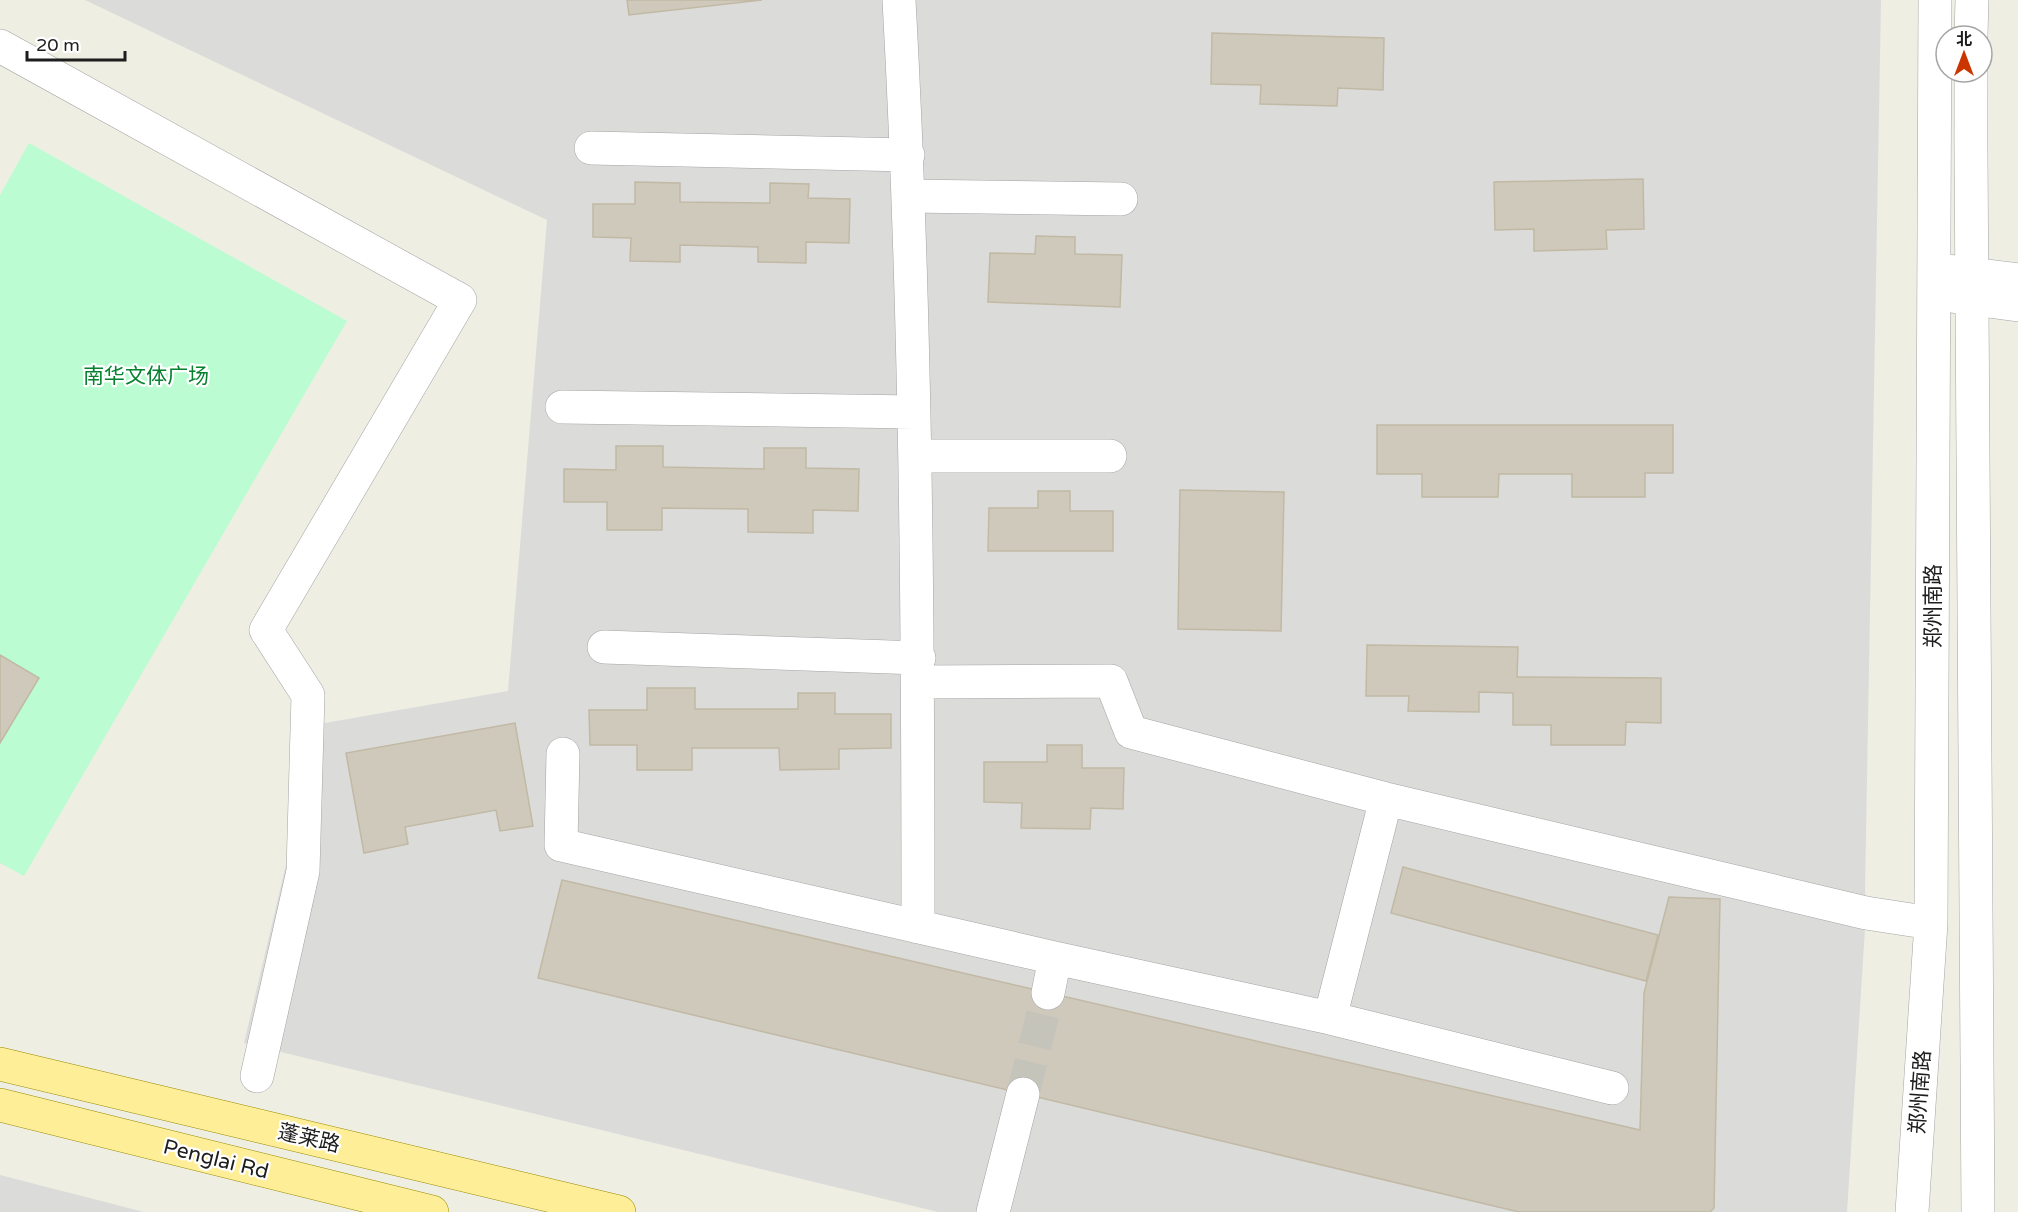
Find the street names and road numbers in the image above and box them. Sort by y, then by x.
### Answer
street label: 郑州南路 [1921,564,1946,648]
street label: 郑州南路 [1905,1049,1936,1135]
street label: 蓬莱路 [275,1119,342,1158]
street label: Penglai Rd [161,1134,271,1185]

